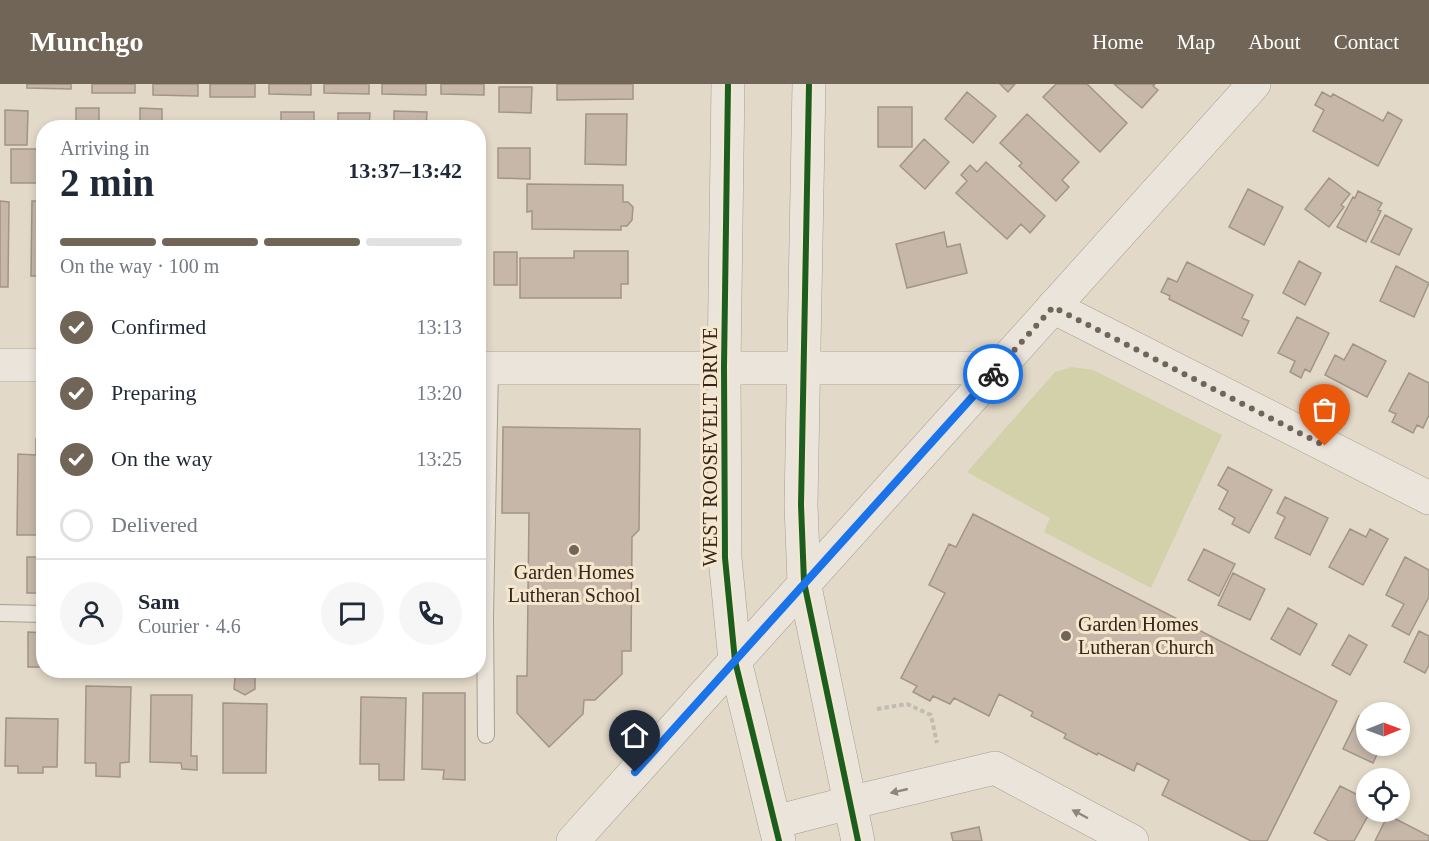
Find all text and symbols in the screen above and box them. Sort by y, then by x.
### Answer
text: Munchgo [30,26,144,57]
text: Home [1092,30,1144,54]
text: Map [1177,30,1215,54]
text: About [1248,30,1301,54]
text: Contact [1334,30,1399,54]
text: Arriving in [60,137,149,159]
text: 13:37–13:42 [348,158,462,183]
text: 2 min [60,161,154,204]
text: On the way · 100 m [60,255,219,277]
icon: check [60,311,93,344]
text: Confirmed [111,314,206,339]
text: 13:13 [416,316,462,338]
street label: WEST ROOSEVELT DRIVE [699,327,721,567]
courier [963,344,1023,404]
icon: bike [977,358,1010,391]
icon: check [60,377,93,410]
text: Preparing [111,380,197,405]
text: 13:20 [416,382,462,404]
pin [1299,384,1350,446]
icon: bag [1308,393,1341,426]
icon: check [60,443,93,476]
text: On the way [111,446,212,471]
text: 13:25 [416,448,462,470]
text: Delivered [111,512,198,537]
marker: Garden Homes Lutheran School [567,543,581,557]
place label: Garden Homes Lutheran School [508,561,641,606]
button: person [60,582,123,645]
button: chat [321,582,384,645]
button: phone [399,582,462,645]
text: Sam [138,589,180,614]
place label: Garden Homes Lutheran Church [1078,613,1214,658]
text: Courier · 4.6 [138,615,241,637]
marker: Garden Homes Lutheran Church [1059,629,1073,643]
north arrow [1356,702,1410,756]
map controls [1356,702,1410,822]
pin [609,710,660,772]
icon: home [618,719,651,752]
button: locate [1356,768,1410,822]
one-way arrow [890,786,908,796]
one-way arrow [1071,809,1088,819]

